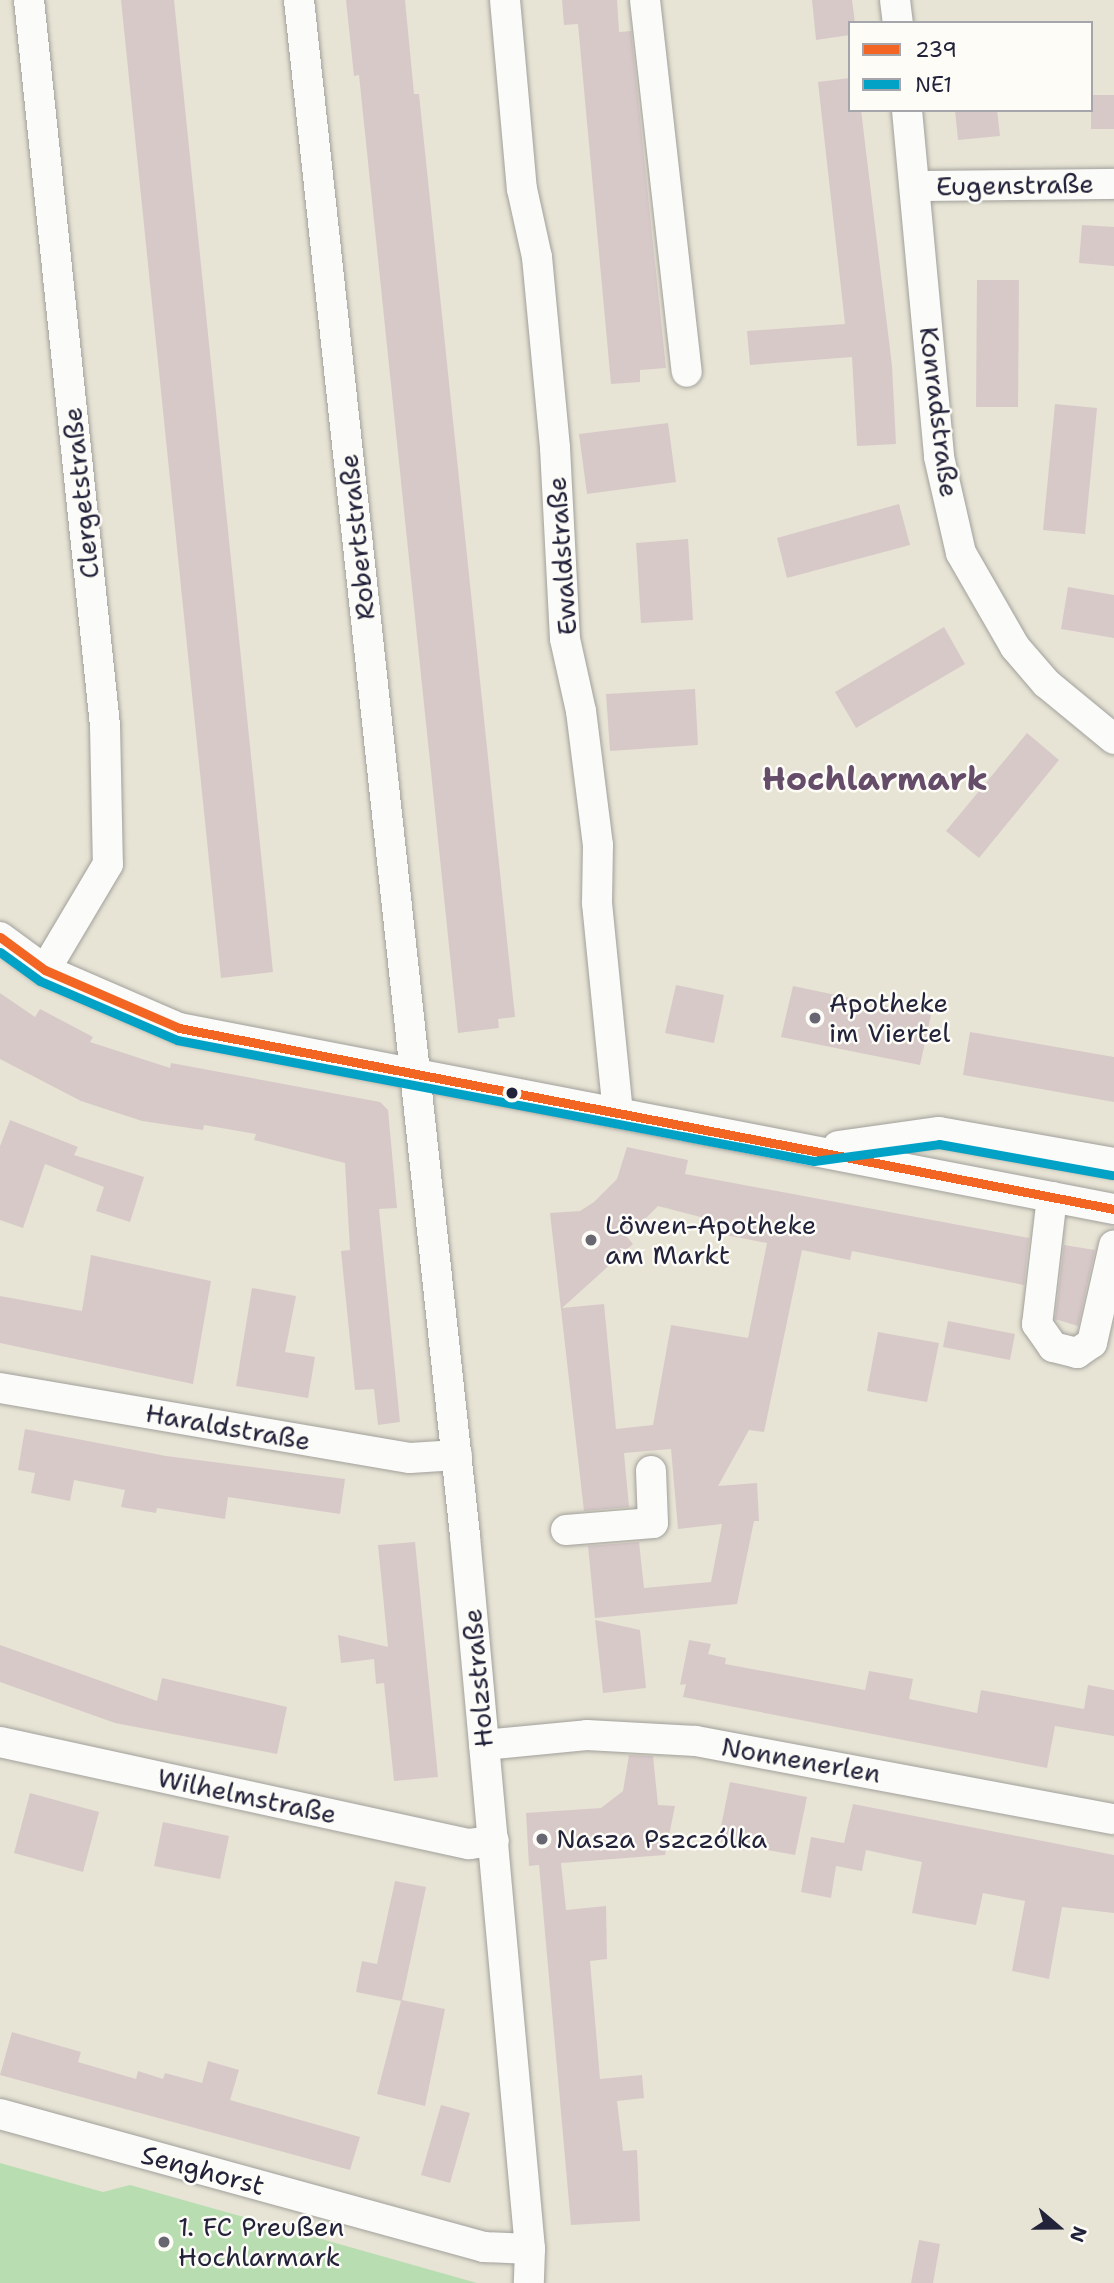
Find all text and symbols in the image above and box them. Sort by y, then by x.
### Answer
legend [848,21,1093,112]
text: 239 [915,36,957,64]
text: NE1 [915,71,952,99]
street label: Eugenstraße [936,168,1094,202]
street label: Konradstraße [913,325,965,499]
street label: Clergetstraße [56,406,106,580]
street label: Robertstraße [333,452,381,622]
street label: Ewaldstraße [541,476,583,636]
district label: Hochlarmark [762,759,988,799]
place label: Apotheke im Viertel [829,987,950,1048]
marker: Apotheke im Viertel [807,1010,823,1026]
unlabelled marker [505,1086,519,1100]
place label: Löwen-Apotheke am Markt [605,1209,816,1270]
marker: Löwen-Apotheke am Markt [583,1232,599,1248]
street label: Haraldstraße [143,1397,313,1457]
street label: Holzstraße [456,1607,500,1749]
street label: Nonnenerlen [719,1731,883,1789]
street label: Wilhelmstraße [155,1762,339,1830]
place label: Nasza Pszczólka [556,1823,767,1855]
marker: Nasza Pszczólka [534,1831,550,1847]
street label: Senghorst [138,2139,268,2201]
north arrow [1023,2192,1093,2262]
place label: 1. FC Preußen Hochlarmark [178,2211,344,2272]
text: N [1064,2223,1093,2246]
marker: 1. FC Preußen Hochlarmark [156,2234,172,2250]

